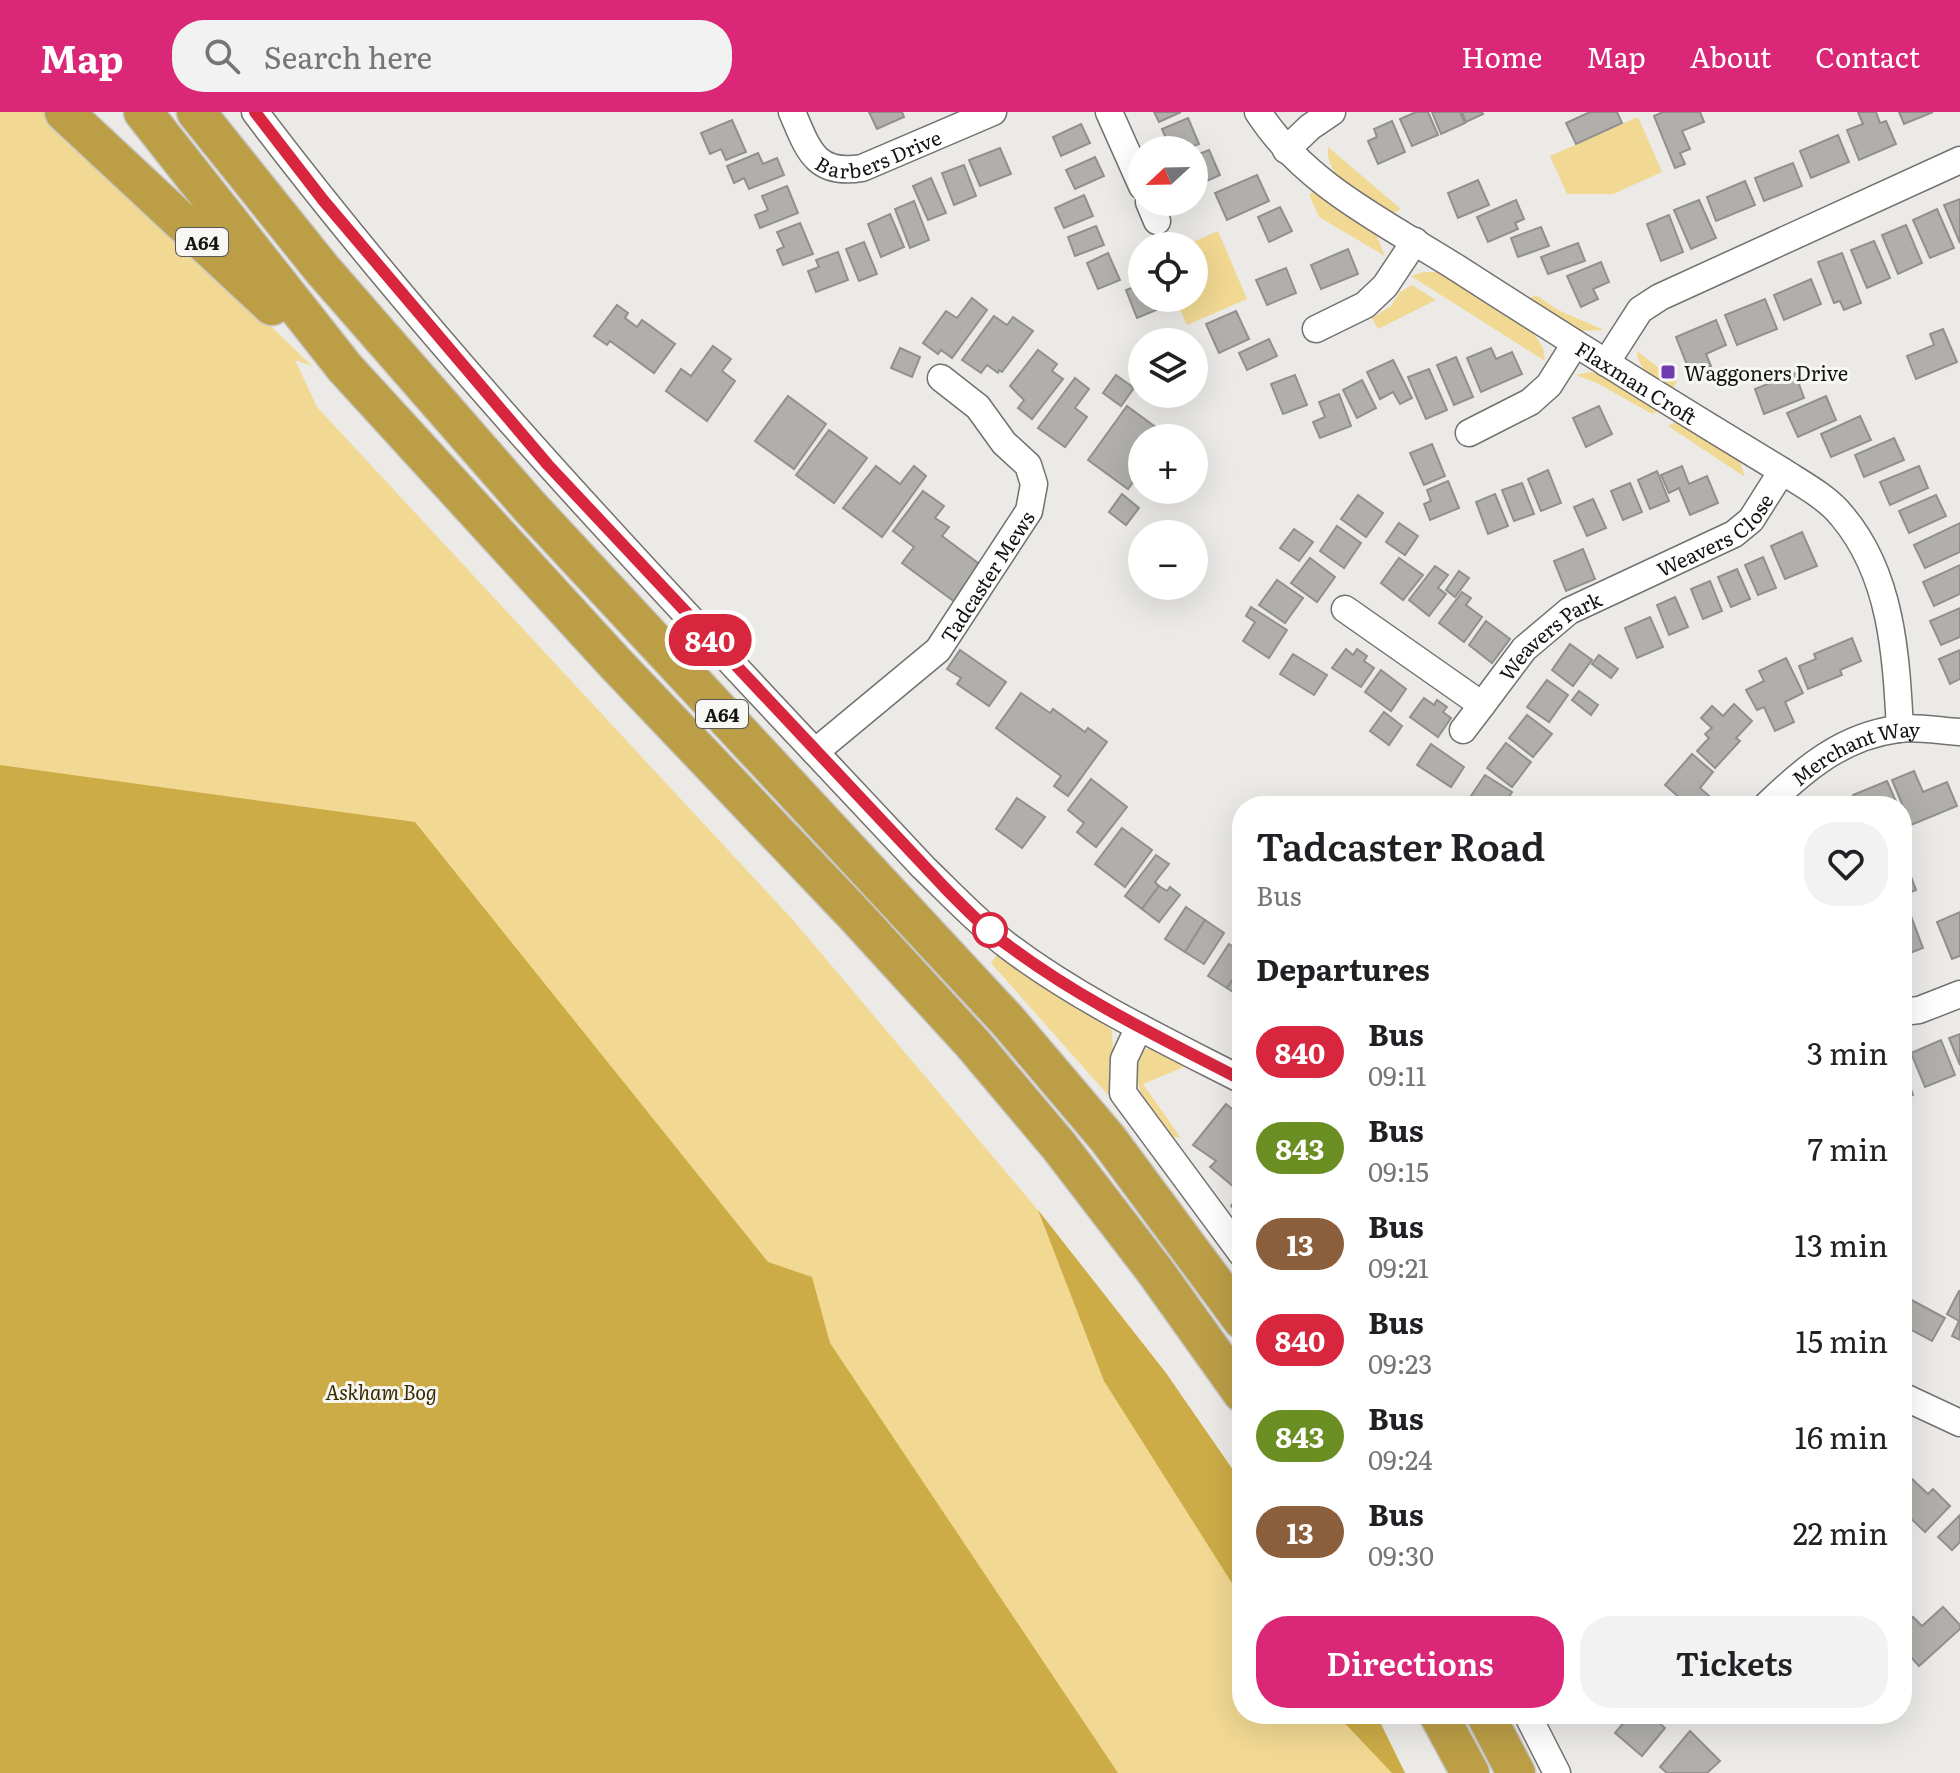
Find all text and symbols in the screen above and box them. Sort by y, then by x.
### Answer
search box [172,20,732,92]
text: Map [40,28,124,85]
icon: search [200,34,244,78]
text: Search here [264,34,432,78]
text: Home [1461,35,1542,77]
text: Map [1586,35,1646,77]
text: About [1690,35,1771,77]
text: Contact [1815,35,1920,77]
street label: Barbers Drive [810,121,945,185]
north arrow [1128,136,1208,216]
map controls [1128,136,1208,600]
road number: A64 [176,228,228,256]
button: locate [1128,232,1208,312]
button: layers [1128,328,1208,408]
street label: Flaxman Croft [1570,333,1703,431]
place label: Waggoners Drive [1684,357,1848,387]
marker: Waggoners Drive [1659,363,1677,381]
button: + [1128,424,1208,504]
street label: Weavers Close [1651,487,1779,583]
street label: Tadcaster Mews [932,504,1041,648]
button: − [1128,520,1208,600]
street label: Weavers Park [1491,583,1607,686]
line badge: 840 [664,614,756,666]
text: 840 [685,619,735,661]
road number: A64 [696,700,748,728]
street label: Merchant Way [1784,713,1921,792]
text: Tadcaster Road [1256,816,1545,873]
button: heart [1804,822,1888,906]
text: Bus [1256,875,1301,914]
unlabelled marker [973,913,1007,947]
text: Departures [1256,946,1430,990]
text: Bus [1368,1011,1424,1055]
text: 3 min [1807,1030,1888,1074]
text: 840 [1275,1031,1325,1073]
text: 09:11 [1368,1055,1426,1094]
text: Bus [1368,1107,1424,1151]
text: 7 min [1808,1126,1888,1170]
text: 843 [1275,1127,1325,1169]
text: 09:15 [1368,1151,1429,1190]
text: Bus [1368,1203,1424,1247]
text: 13 min [1795,1222,1888,1266]
text: 13 [1286,1223,1314,1265]
text: 09:21 [1368,1247,1429,1286]
text: Bus [1368,1299,1424,1343]
text: 15 min [1796,1318,1888,1362]
text: 840 [1275,1319,1325,1361]
text: 09:23 [1368,1343,1432,1382]
park label: Askham Bog [325,1376,437,1406]
text: Bus [1368,1395,1424,1439]
text: 16 min [1795,1414,1888,1458]
text: 843 [1275,1415,1325,1457]
text: 09:24 [1368,1439,1433,1478]
text: Bus [1368,1491,1424,1535]
text: 22 min [1793,1510,1888,1554]
text: 13 [1286,1511,1314,1553]
text: 09:30 [1368,1535,1434,1574]
button: Directions [1256,1616,1564,1708]
button: Tickets [1580,1616,1888,1708]

